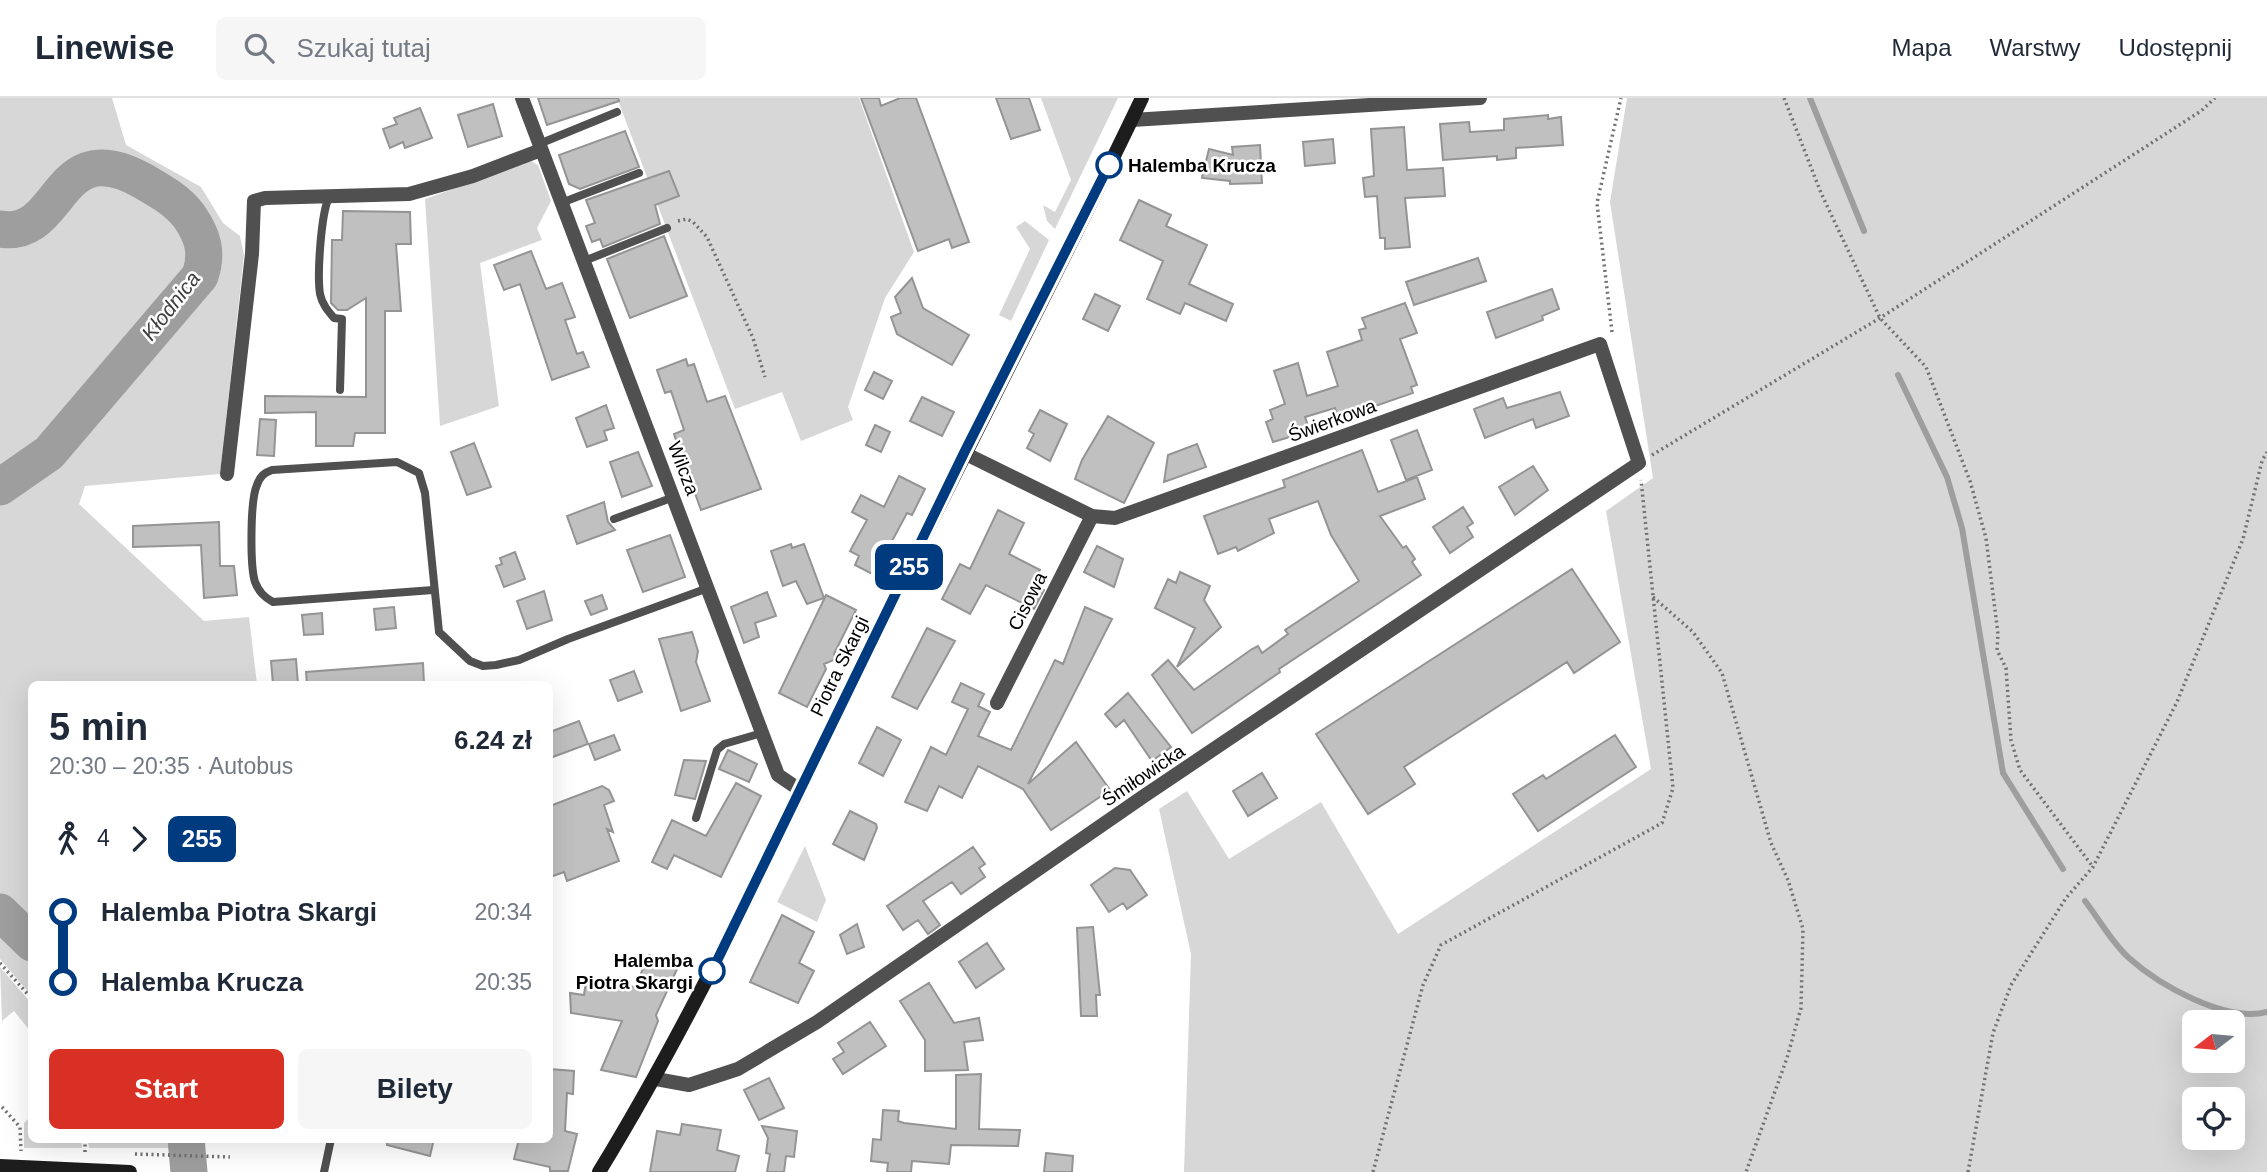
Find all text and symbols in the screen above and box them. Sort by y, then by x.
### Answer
search box [216,17,706,80]
text: Linewise [35,29,174,66]
icon: search [240,29,278,67]
text: Szukaj tutaj [296,33,431,63]
text: Mapa [1891,34,1951,61]
text: Warstwy [1989,34,2081,61]
text: Udostępnij [2119,34,2232,61]
marker: Halemba Krucza [1096,152,1122,178]
place label: Halemba Krucza [1128,155,1276,176]
water label: Kłodnica [137,267,204,345]
street label: Świerkowa [1285,395,1379,446]
street label: Wilcza [664,438,704,498]
line badge: 255 [869,544,949,590]
text: 255 [889,553,929,580]
street label: Cisowa [1004,568,1051,634]
street label: Piotra Skargi [806,613,873,720]
text: 5 min [49,706,148,748]
text: 6.24 zł [454,725,532,755]
street label: Śmiłowicka [1098,740,1189,811]
text: 20:30 – 20:35 · Autobus [49,753,293,779]
icon: walk [49,820,87,858]
icon: forward [120,820,158,858]
text: 4 [97,825,110,851]
text: 255 [182,825,222,852]
text: Halemba Piotra Skargi [101,897,377,927]
text: 20:34 [474,899,532,925]
place label: Halemba Piotra Skargi [576,950,693,993]
marker: Halemba Piotra Skargi [699,958,725,984]
text: Halemba Krucza [101,967,303,997]
text: 20:35 [474,969,532,995]
north arrow [2182,1010,2245,1073]
map controls [2182,1010,2245,1150]
button: Start [49,1049,284,1129]
button: Bilety [298,1049,532,1129]
button: locate [2182,1087,2245,1150]

